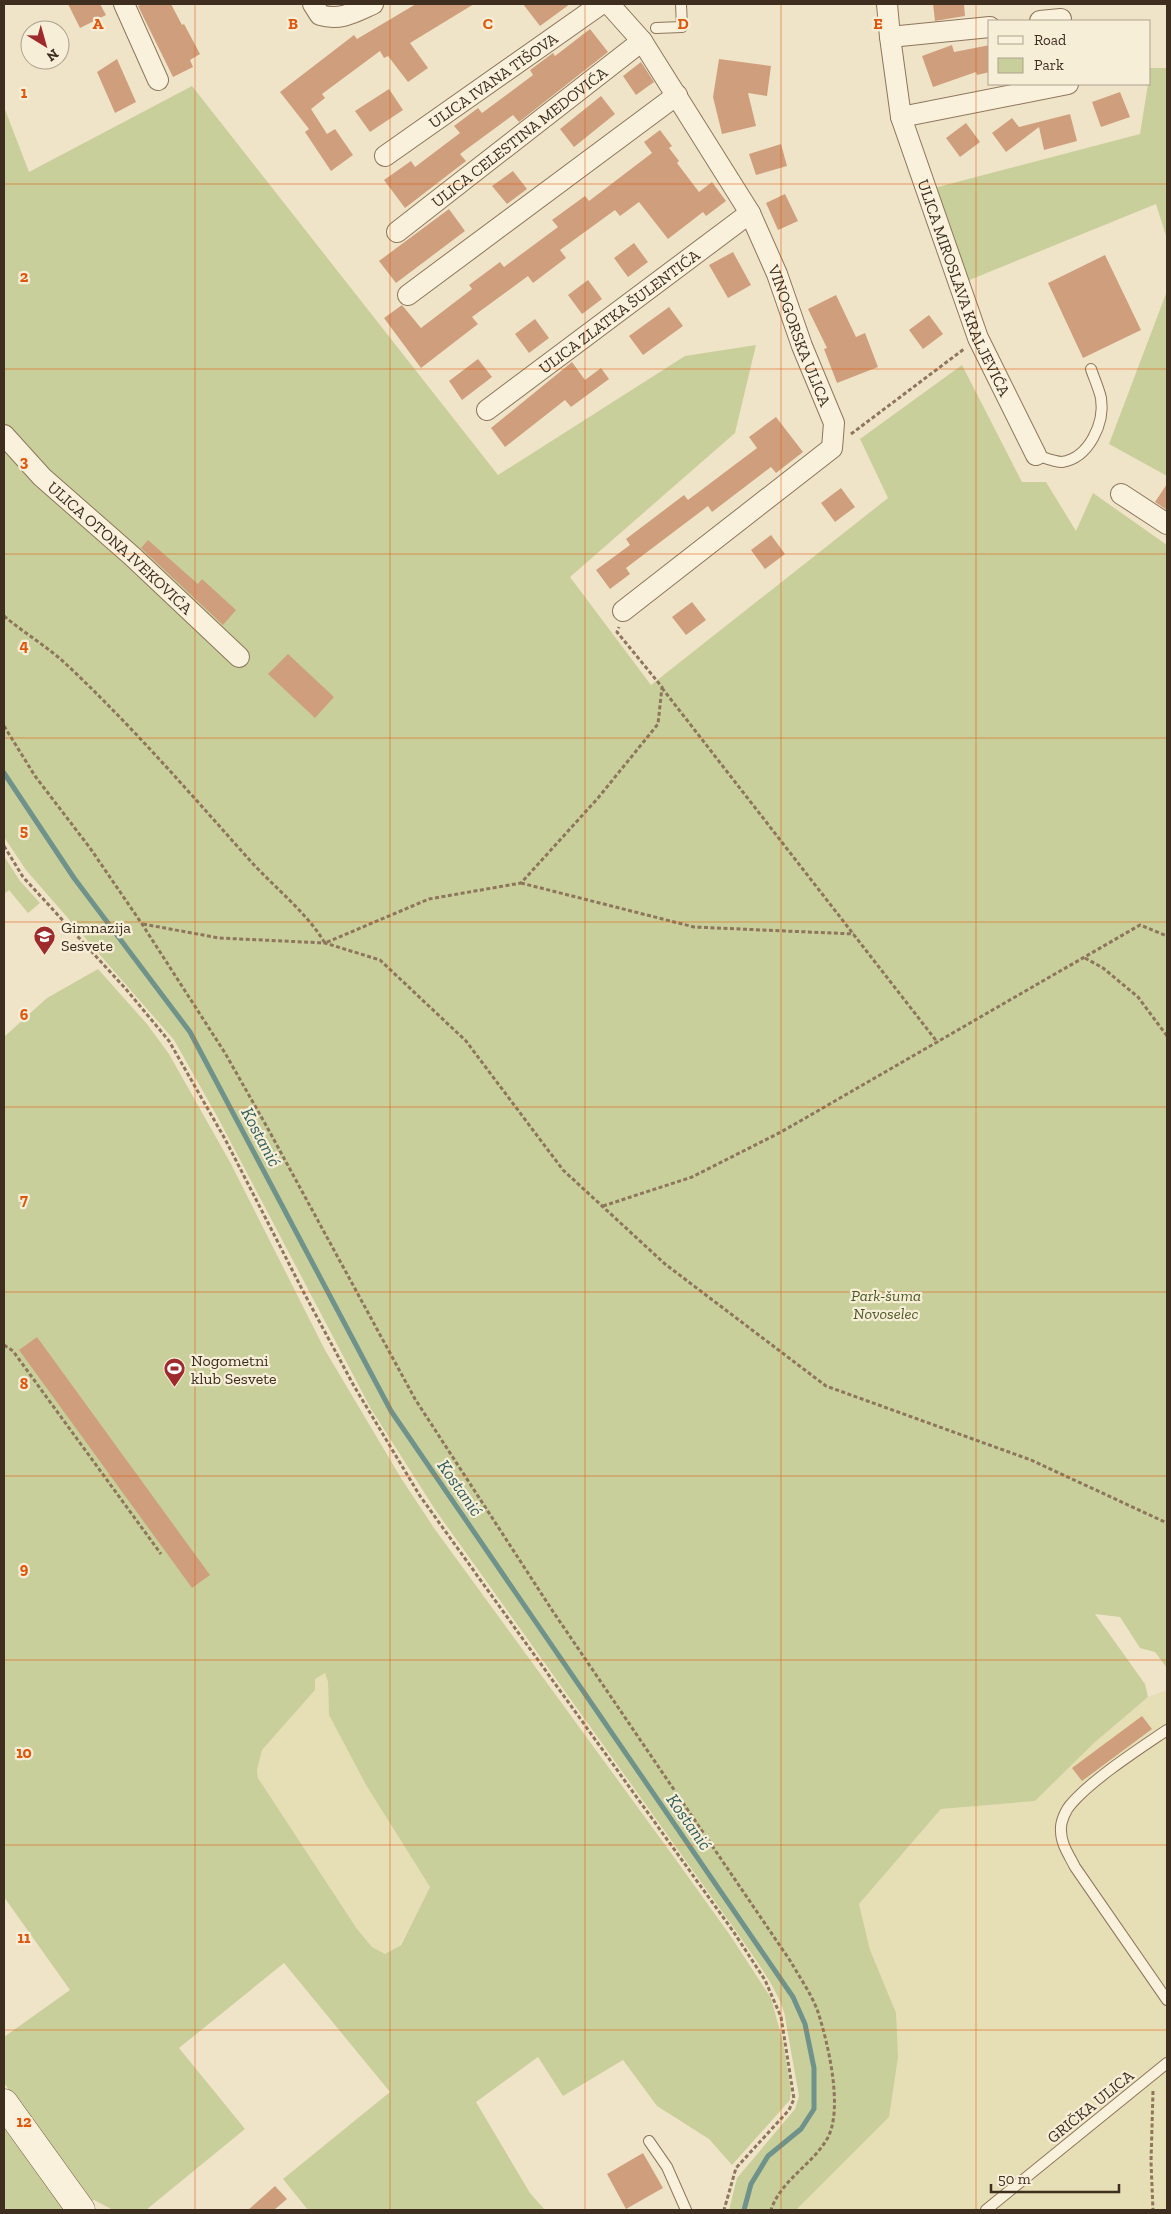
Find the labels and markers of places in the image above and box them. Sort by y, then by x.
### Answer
place label: Gimnazija Sesvete [61,918,131,955]
school or university icon: Gimnazija Sesvete [33,924,57,955]
place label: Nogometni klub Sesvete [191,1351,277,1388]
sports icon: Nogometni klub Sesvete [163,1357,187,1388]

